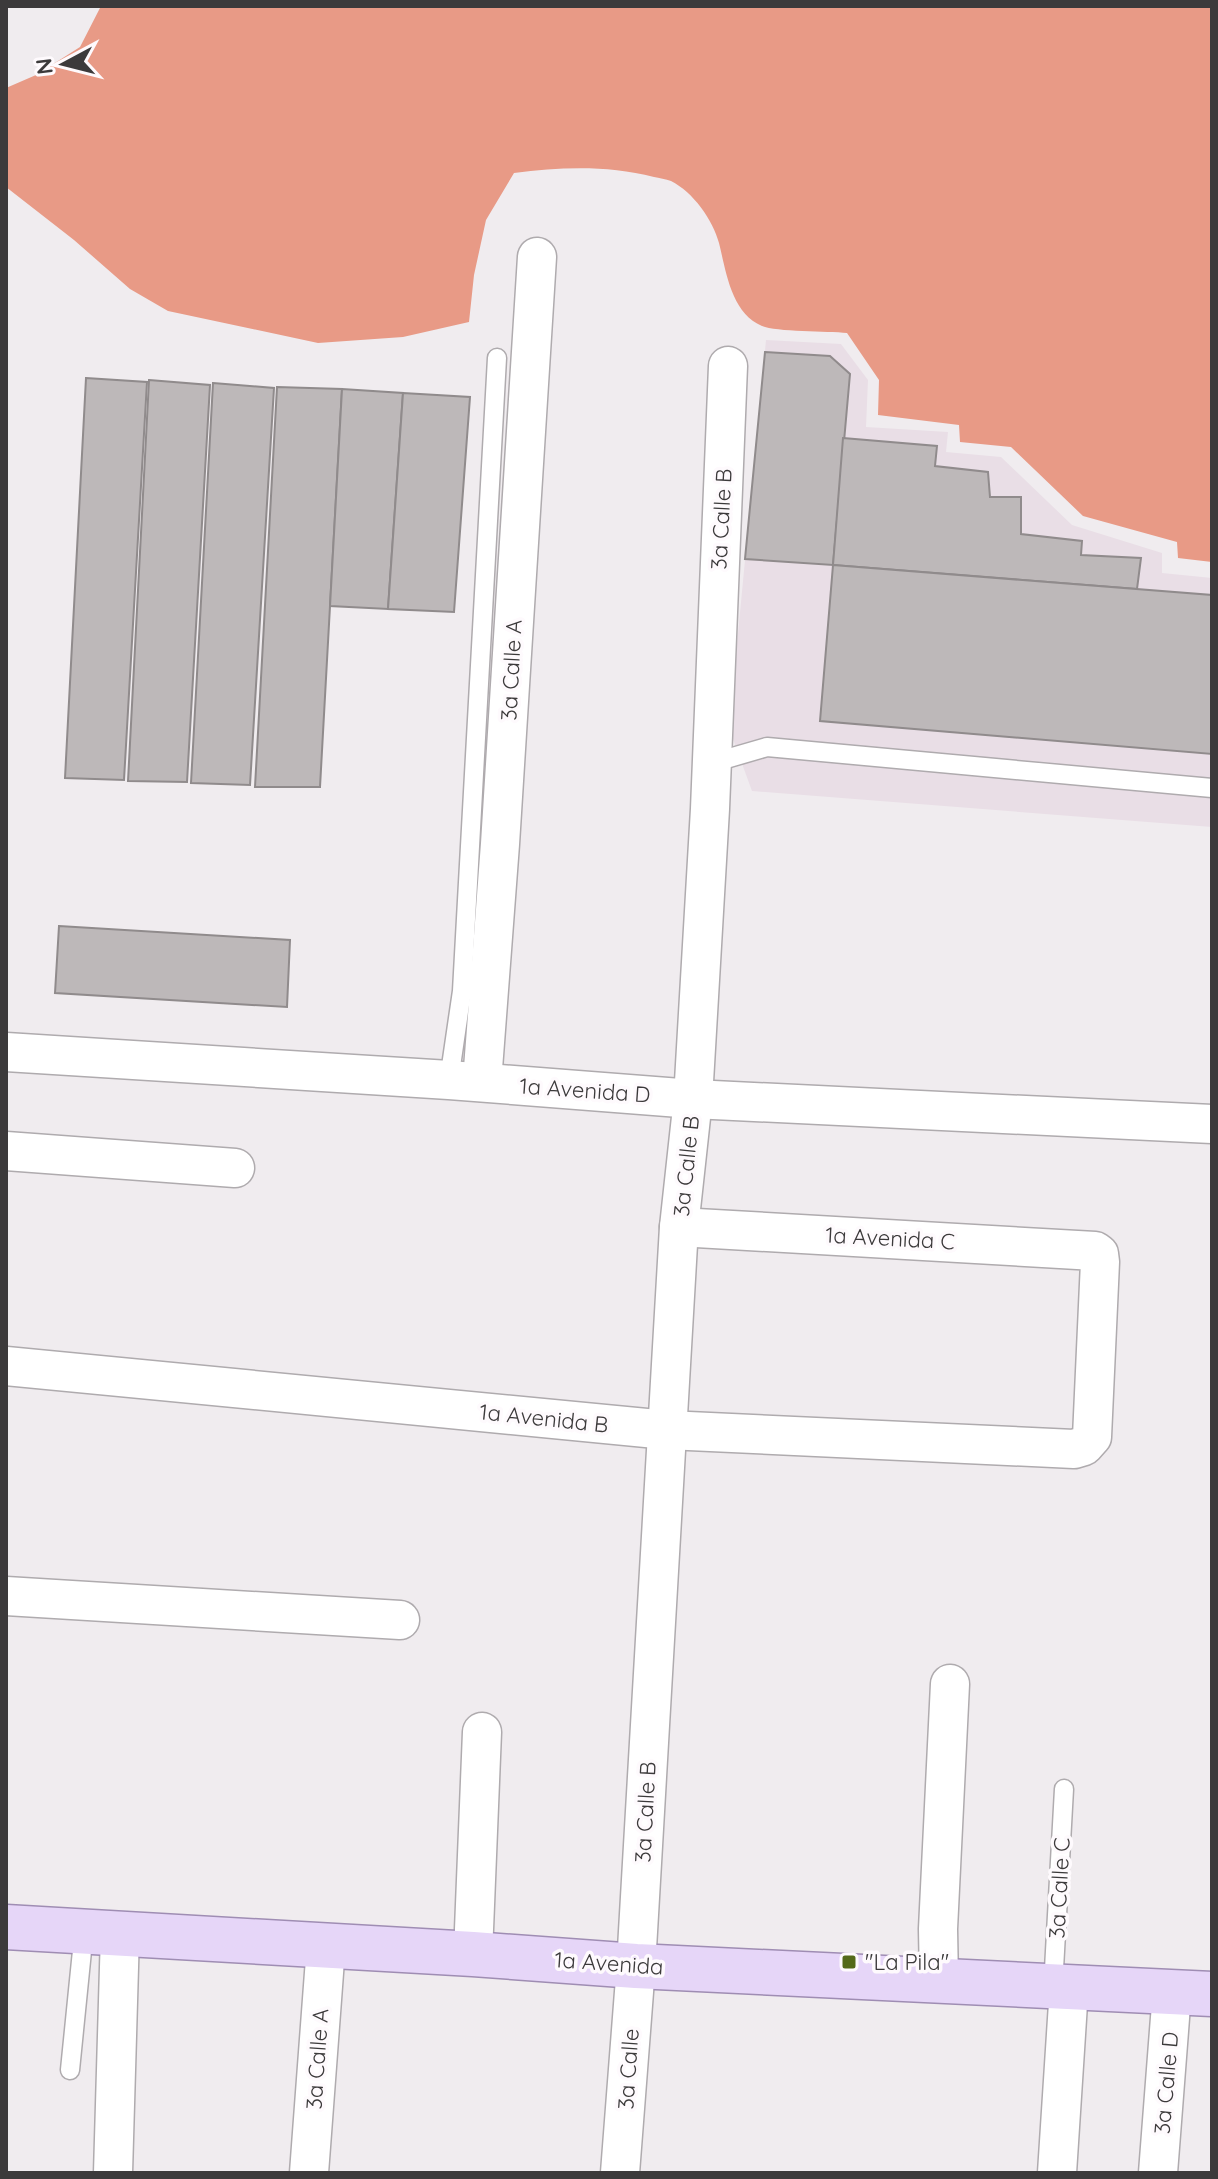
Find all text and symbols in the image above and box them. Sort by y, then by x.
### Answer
north arrow [24,24,104,104]
text: N [29,57,59,76]
street label: 3a Calle B [704,468,738,570]
street label: 3a Calle A [494,619,528,721]
street label: 1a Avenida D [519,1071,651,1109]
street label: 3a Calle B [667,1114,705,1218]
street label: 1a Avenida C [825,1221,955,1255]
street label: 1a Avenida B [478,1397,610,1439]
street label: 3a Calle B [628,1761,662,1863]
street label: 3a Calle C [1042,1837,1076,1939]
street label: 1a Avenida [554,1945,664,1981]
place label: "La Pila" [865,1948,949,1976]
marker: "La Pila" [840,1953,858,1971]
street label: 3a Calle A [300,2008,334,2110]
street label: 3a Calle [611,2028,645,2110]
street label: 3a Calle D [1148,2031,1184,2135]

